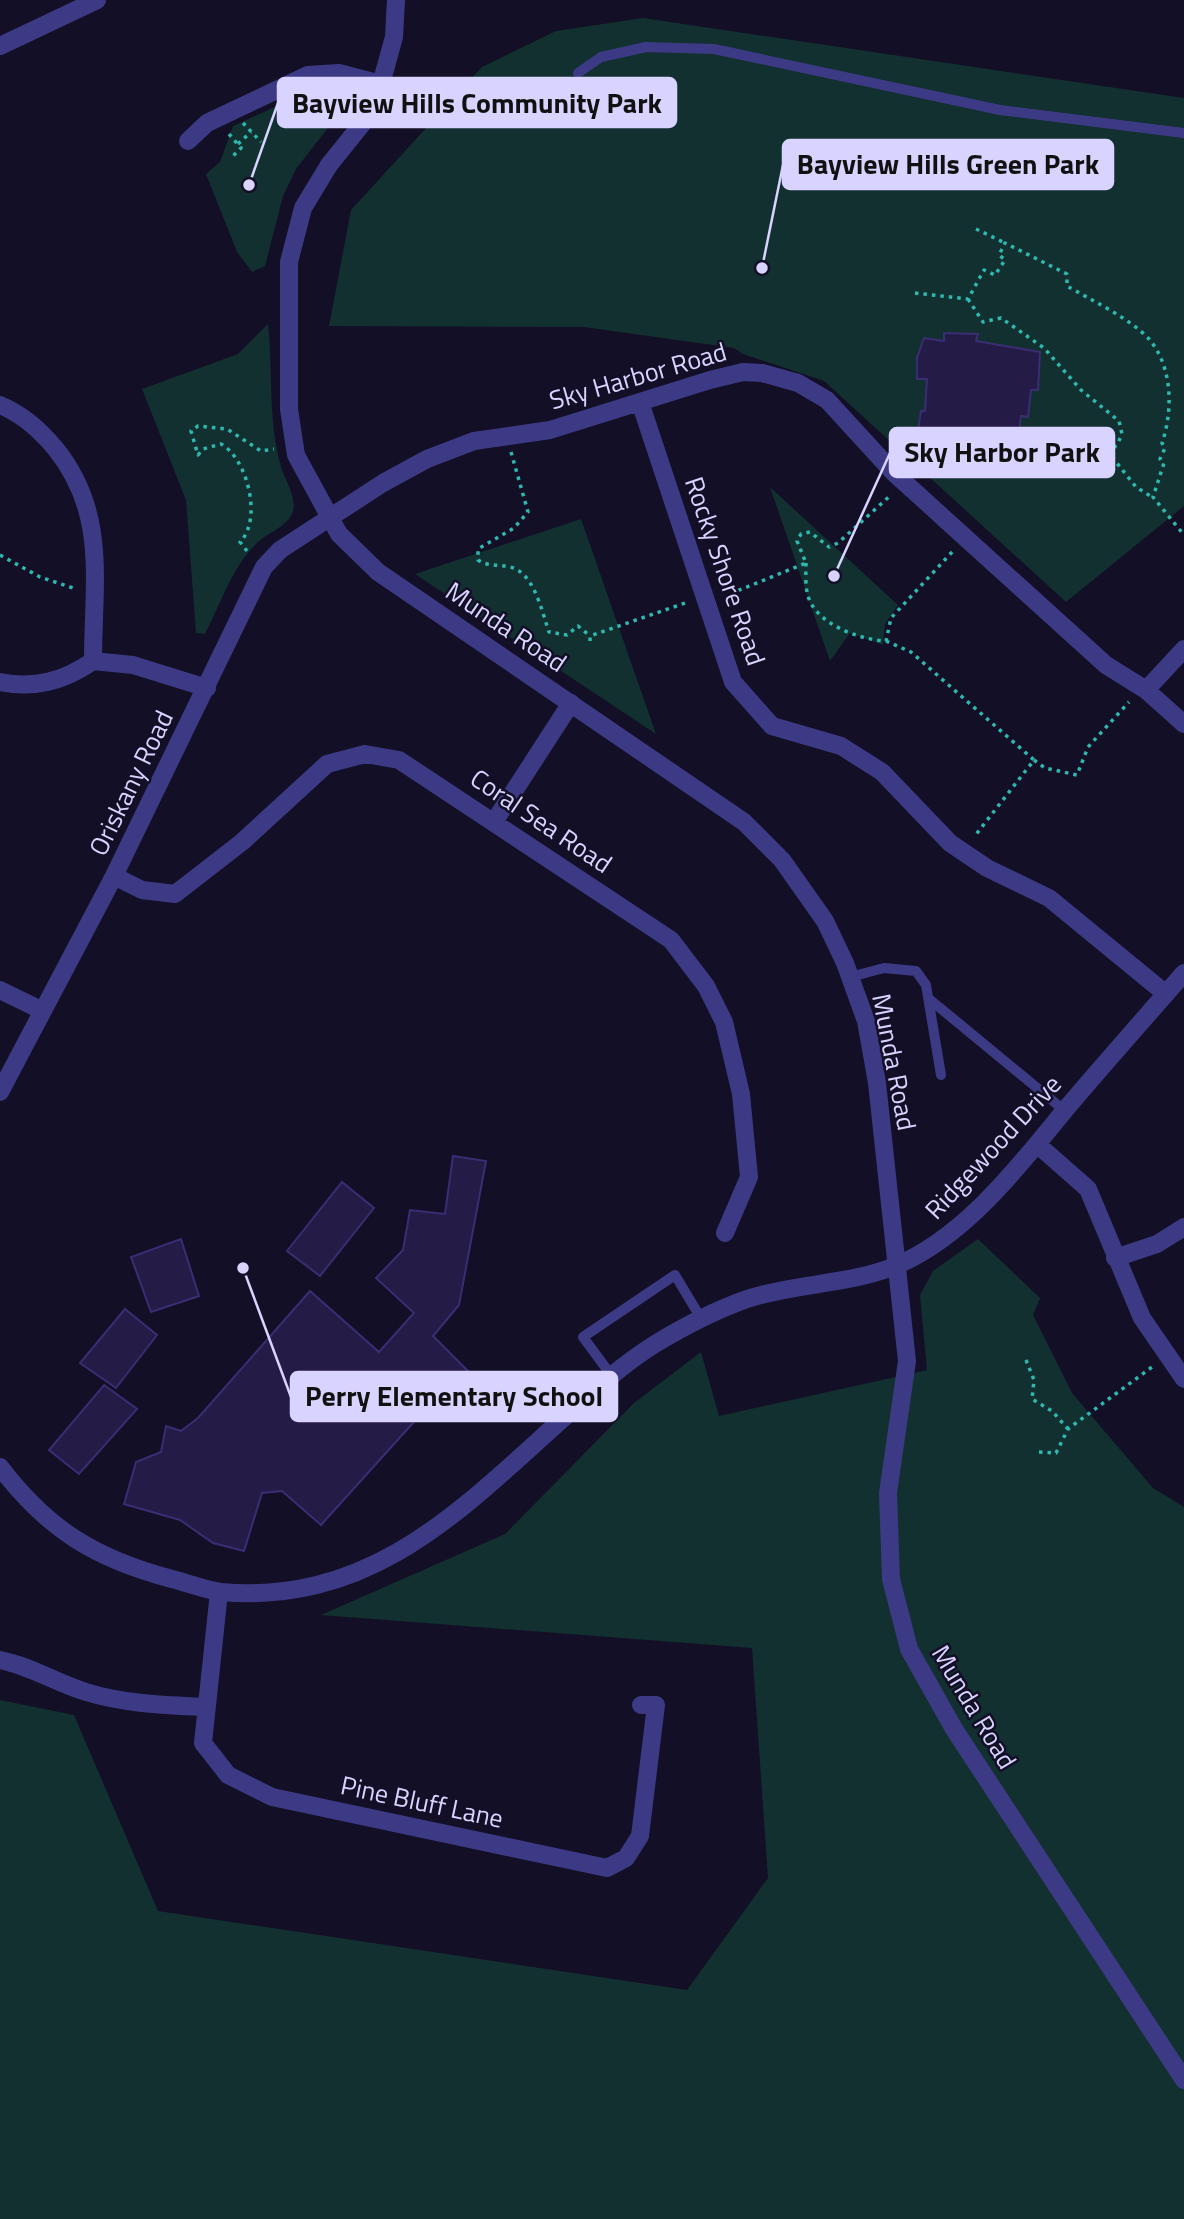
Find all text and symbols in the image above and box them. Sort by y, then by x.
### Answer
callout: Bayview Hills Community Park [278,78,676,127]
text: Bayview Hills Community Park [292,81,663,124]
callout: Bayview Hills Green Park [783,140,1113,189]
text: Bayview Hills Green Park [797,142,1100,185]
street label: Sky Harbor Road [545,332,731,419]
callout: Sky Harbor Park [890,428,1114,477]
text: Sky Harbor Park [904,430,1100,473]
street label: Rocky Shore Road [675,471,776,670]
street label: Munda Road [438,572,575,681]
street label: Oriskany Road [78,703,183,862]
street label: Coral Sea Road [463,759,620,883]
street label: Munda Road [862,990,927,1134]
street label: Ridgewood Drive [915,1066,1070,1228]
callout: Perry Elementary School [291,1372,617,1421]
text: Perry Elementary School [305,1374,603,1417]
street label: Munda Road [922,1637,1027,1776]
street label: Pine Bluff Lane [337,1765,507,1838]

